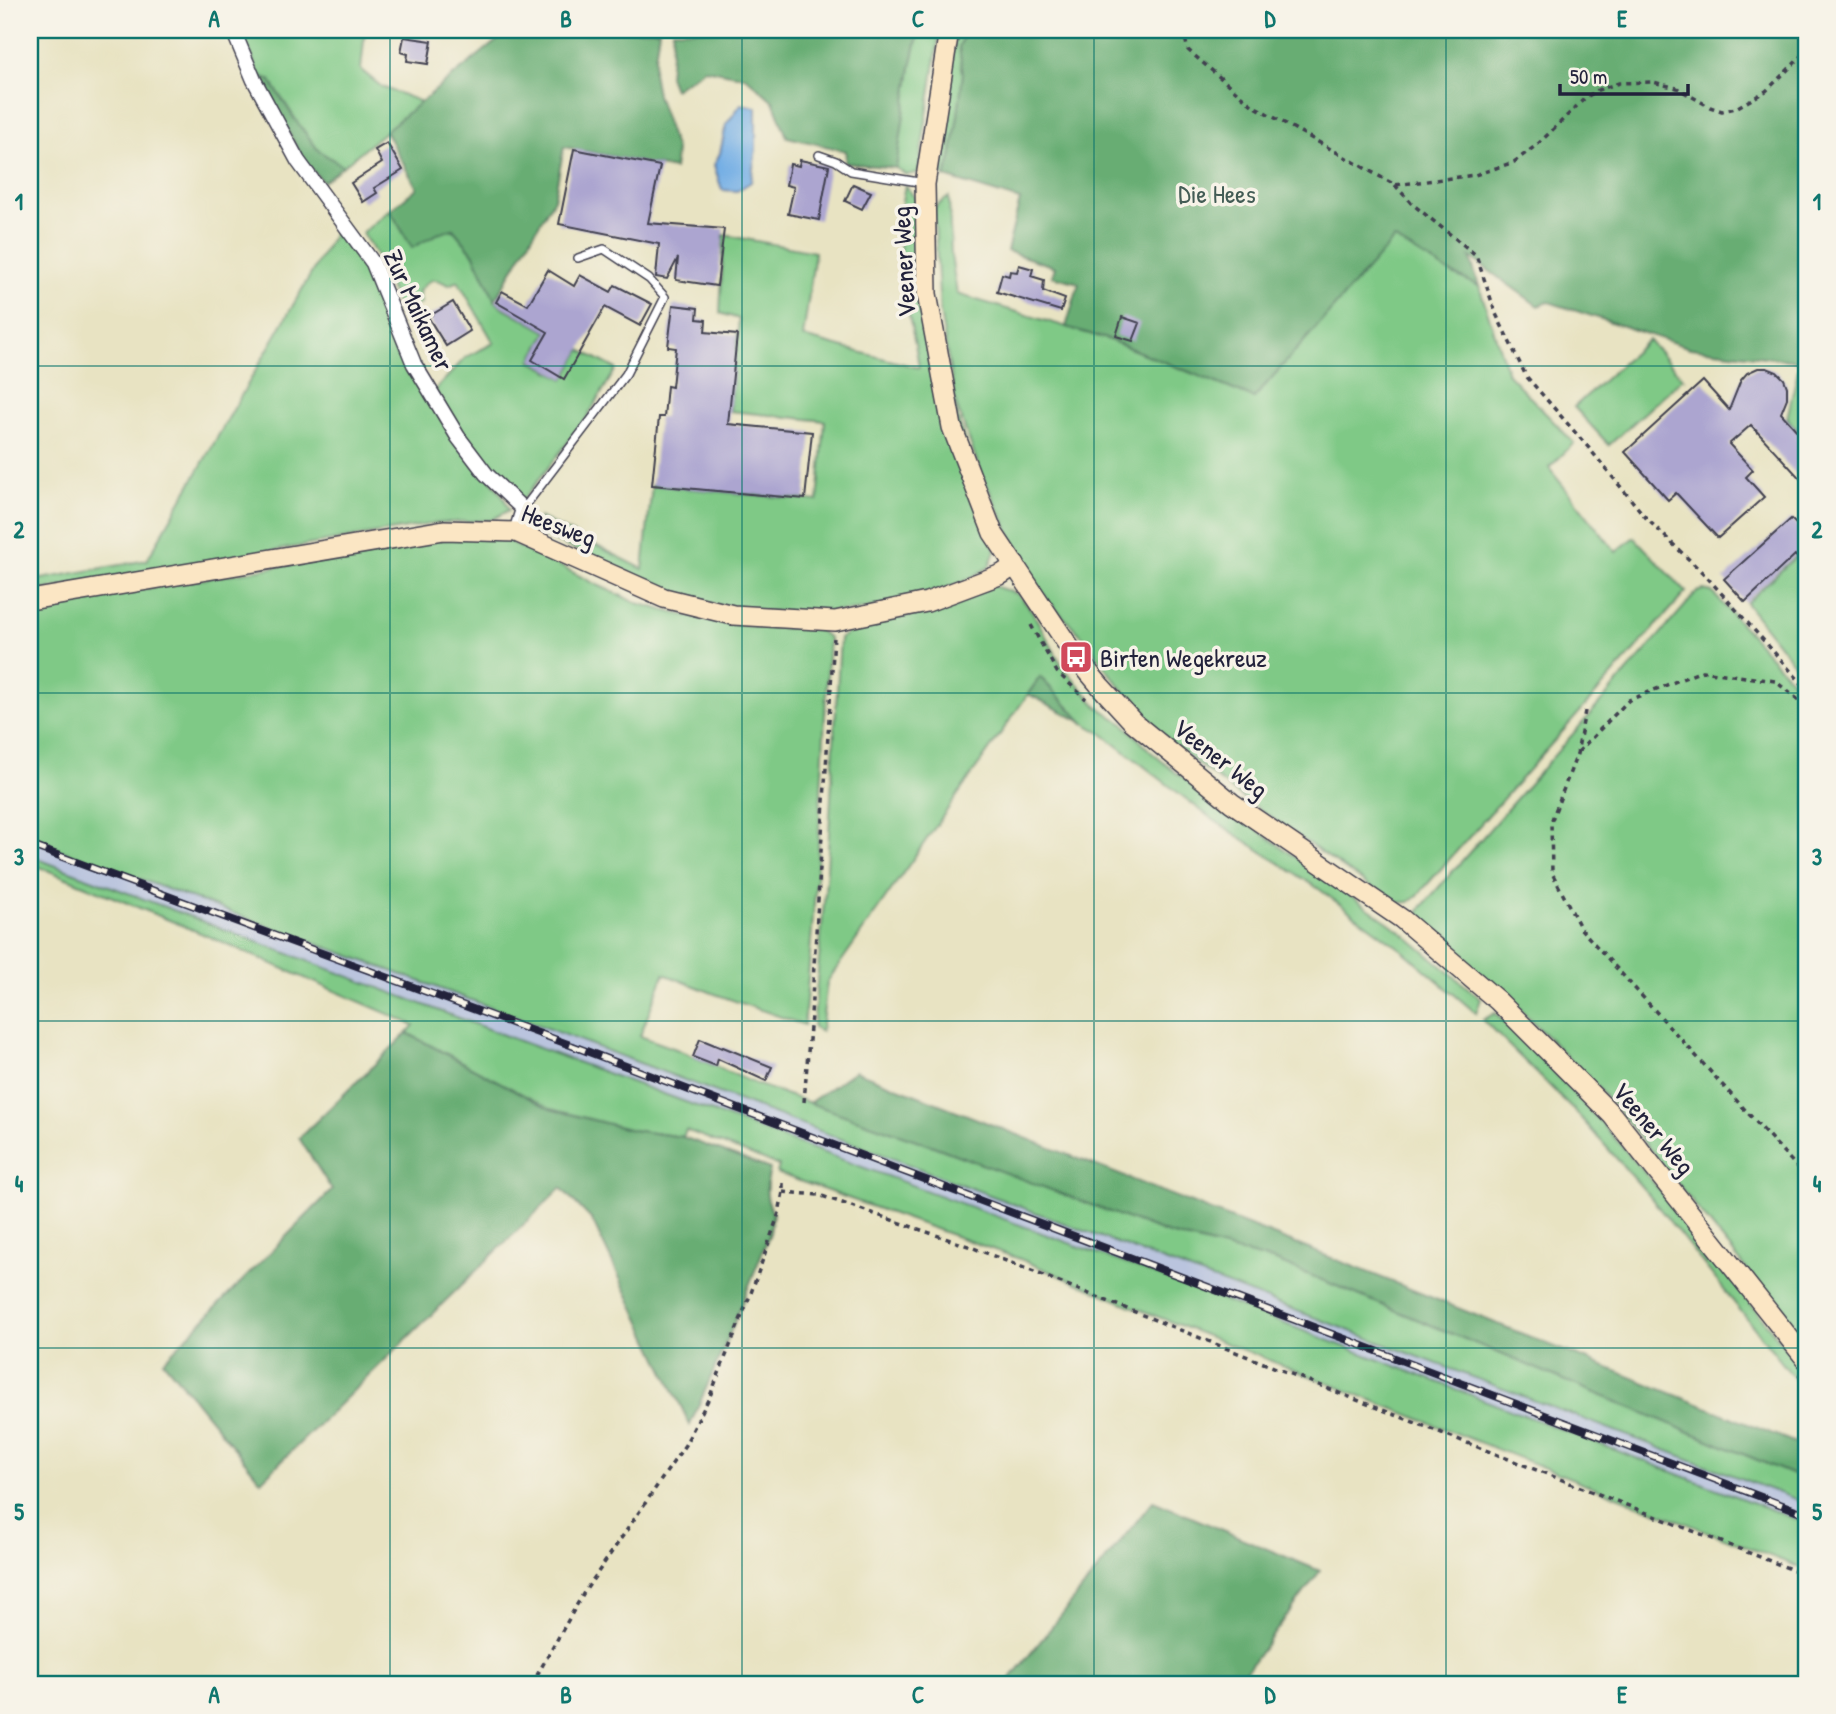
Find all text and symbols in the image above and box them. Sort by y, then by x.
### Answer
text: A [208,3,220,34]
text: B [560,3,572,34]
text: C [912,3,924,34]
text: D [1265,3,1277,34]
text: E [1617,3,1628,34]
scale bar [1560,52,1687,96]
text: 50 m [1570,62,1607,91]
park label: Die Hees [1178,176,1256,211]
text: 1 [15,186,23,217]
text: 1 [1813,186,1821,217]
street label: Veener Weg [883,205,923,319]
street label: Zur Maikamer [376,244,462,376]
street label: Heesweg [517,495,601,555]
text: 2 [14,514,25,545]
text: 2 [1812,514,1823,545]
bus stop icon: Birten Wegekreuz [1057,638,1095,676]
place label: Birten Wegekreuz [1100,640,1267,675]
street label: Veener Weg [1166,710,1276,806]
text: 3 [14,841,24,872]
text: 3 [1812,841,1822,872]
street label: Veener Weg [1605,1074,1703,1182]
text: 4 [15,1168,24,1199]
text: 4 [1813,1168,1822,1199]
text: 5 [14,1496,24,1527]
text: 5 [1812,1496,1822,1527]
text: A [208,1679,220,1710]
text: B [560,1679,572,1710]
text: C [912,1679,924,1710]
text: D [1265,1679,1277,1710]
text: E [1617,1679,1628,1710]

